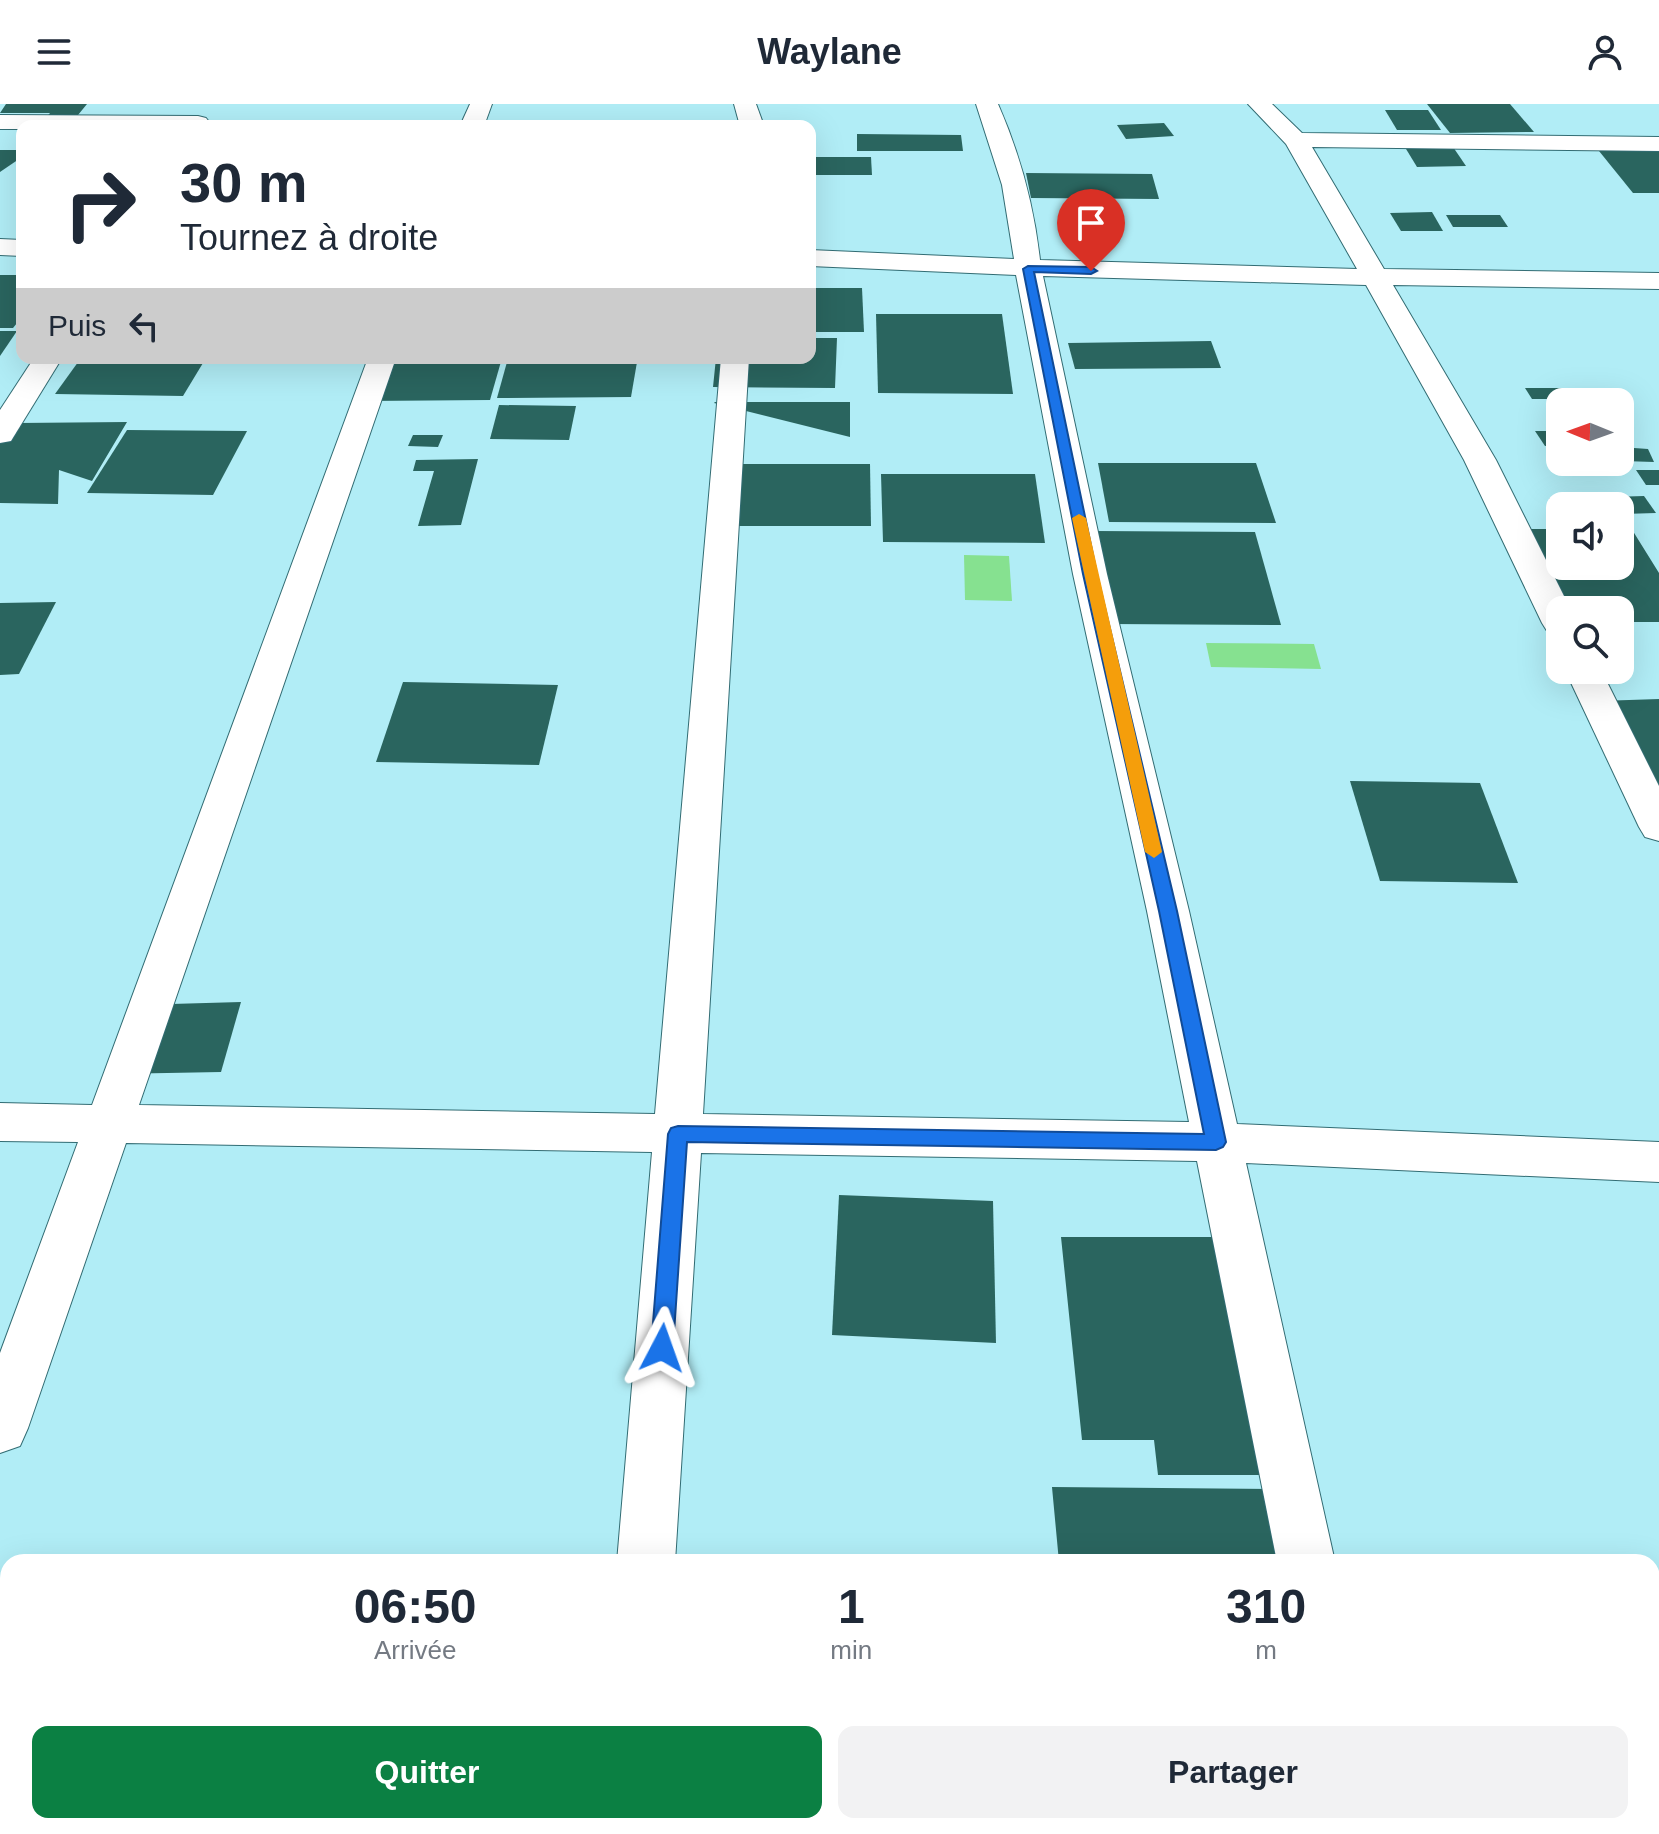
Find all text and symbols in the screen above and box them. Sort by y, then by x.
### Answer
icon: menu [32,30,76,74]
icon: person [1583,30,1627,74]
text: Waylane [757,31,902,72]
text: 30 m [180,151,308,214]
icon: right [48,152,152,256]
pin [1057,189,1125,271]
icon: arrive [1069,201,1113,245]
text: Tournez à droite [180,217,438,258]
icon: left [122,304,166,348]
text: Puis [48,309,106,342]
north arrow [1546,388,1634,476]
map controls [1546,388,1634,684]
button: sound [1546,492,1634,580]
button: search [1546,596,1634,684]
position arrow [620,1306,704,1390]
text: 06:50 [354,1580,477,1633]
text: 1 [838,1580,865,1633]
text: 310 [1226,1580,1306,1633]
text: Arrivée [374,1635,456,1665]
text: min [830,1635,872,1665]
text: m [1255,1635,1277,1665]
button: Quitter [32,1726,822,1818]
button: Partager [838,1726,1628,1818]

